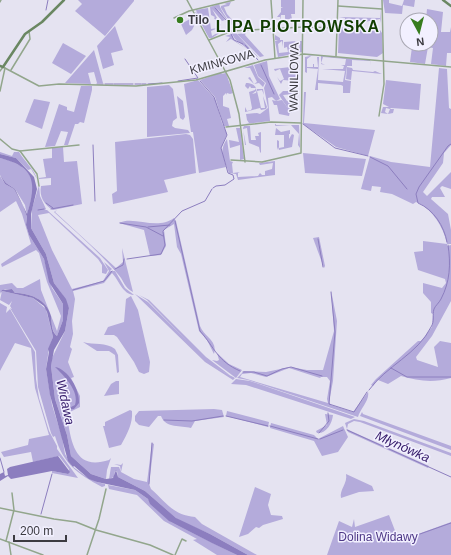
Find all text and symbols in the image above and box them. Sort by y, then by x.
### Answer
north arrow [399,12,439,52]
place label: Tilo [188,13,209,27]
marker: Tilo [175,15,185,25]
district label: LIPA PIOTROWSKA [216,18,380,35]
text: N [415,35,425,48]
street label: WANILIOWA [286,42,302,112]
street label: KMINKOWA [188,47,256,77]
water label: Widawa [53,378,78,426]
water label: Młynówka [373,428,432,465]
scale bar [14,517,66,543]
text: 200 m [20,524,53,538]
park label: Dolina Widawy [338,530,418,544]

